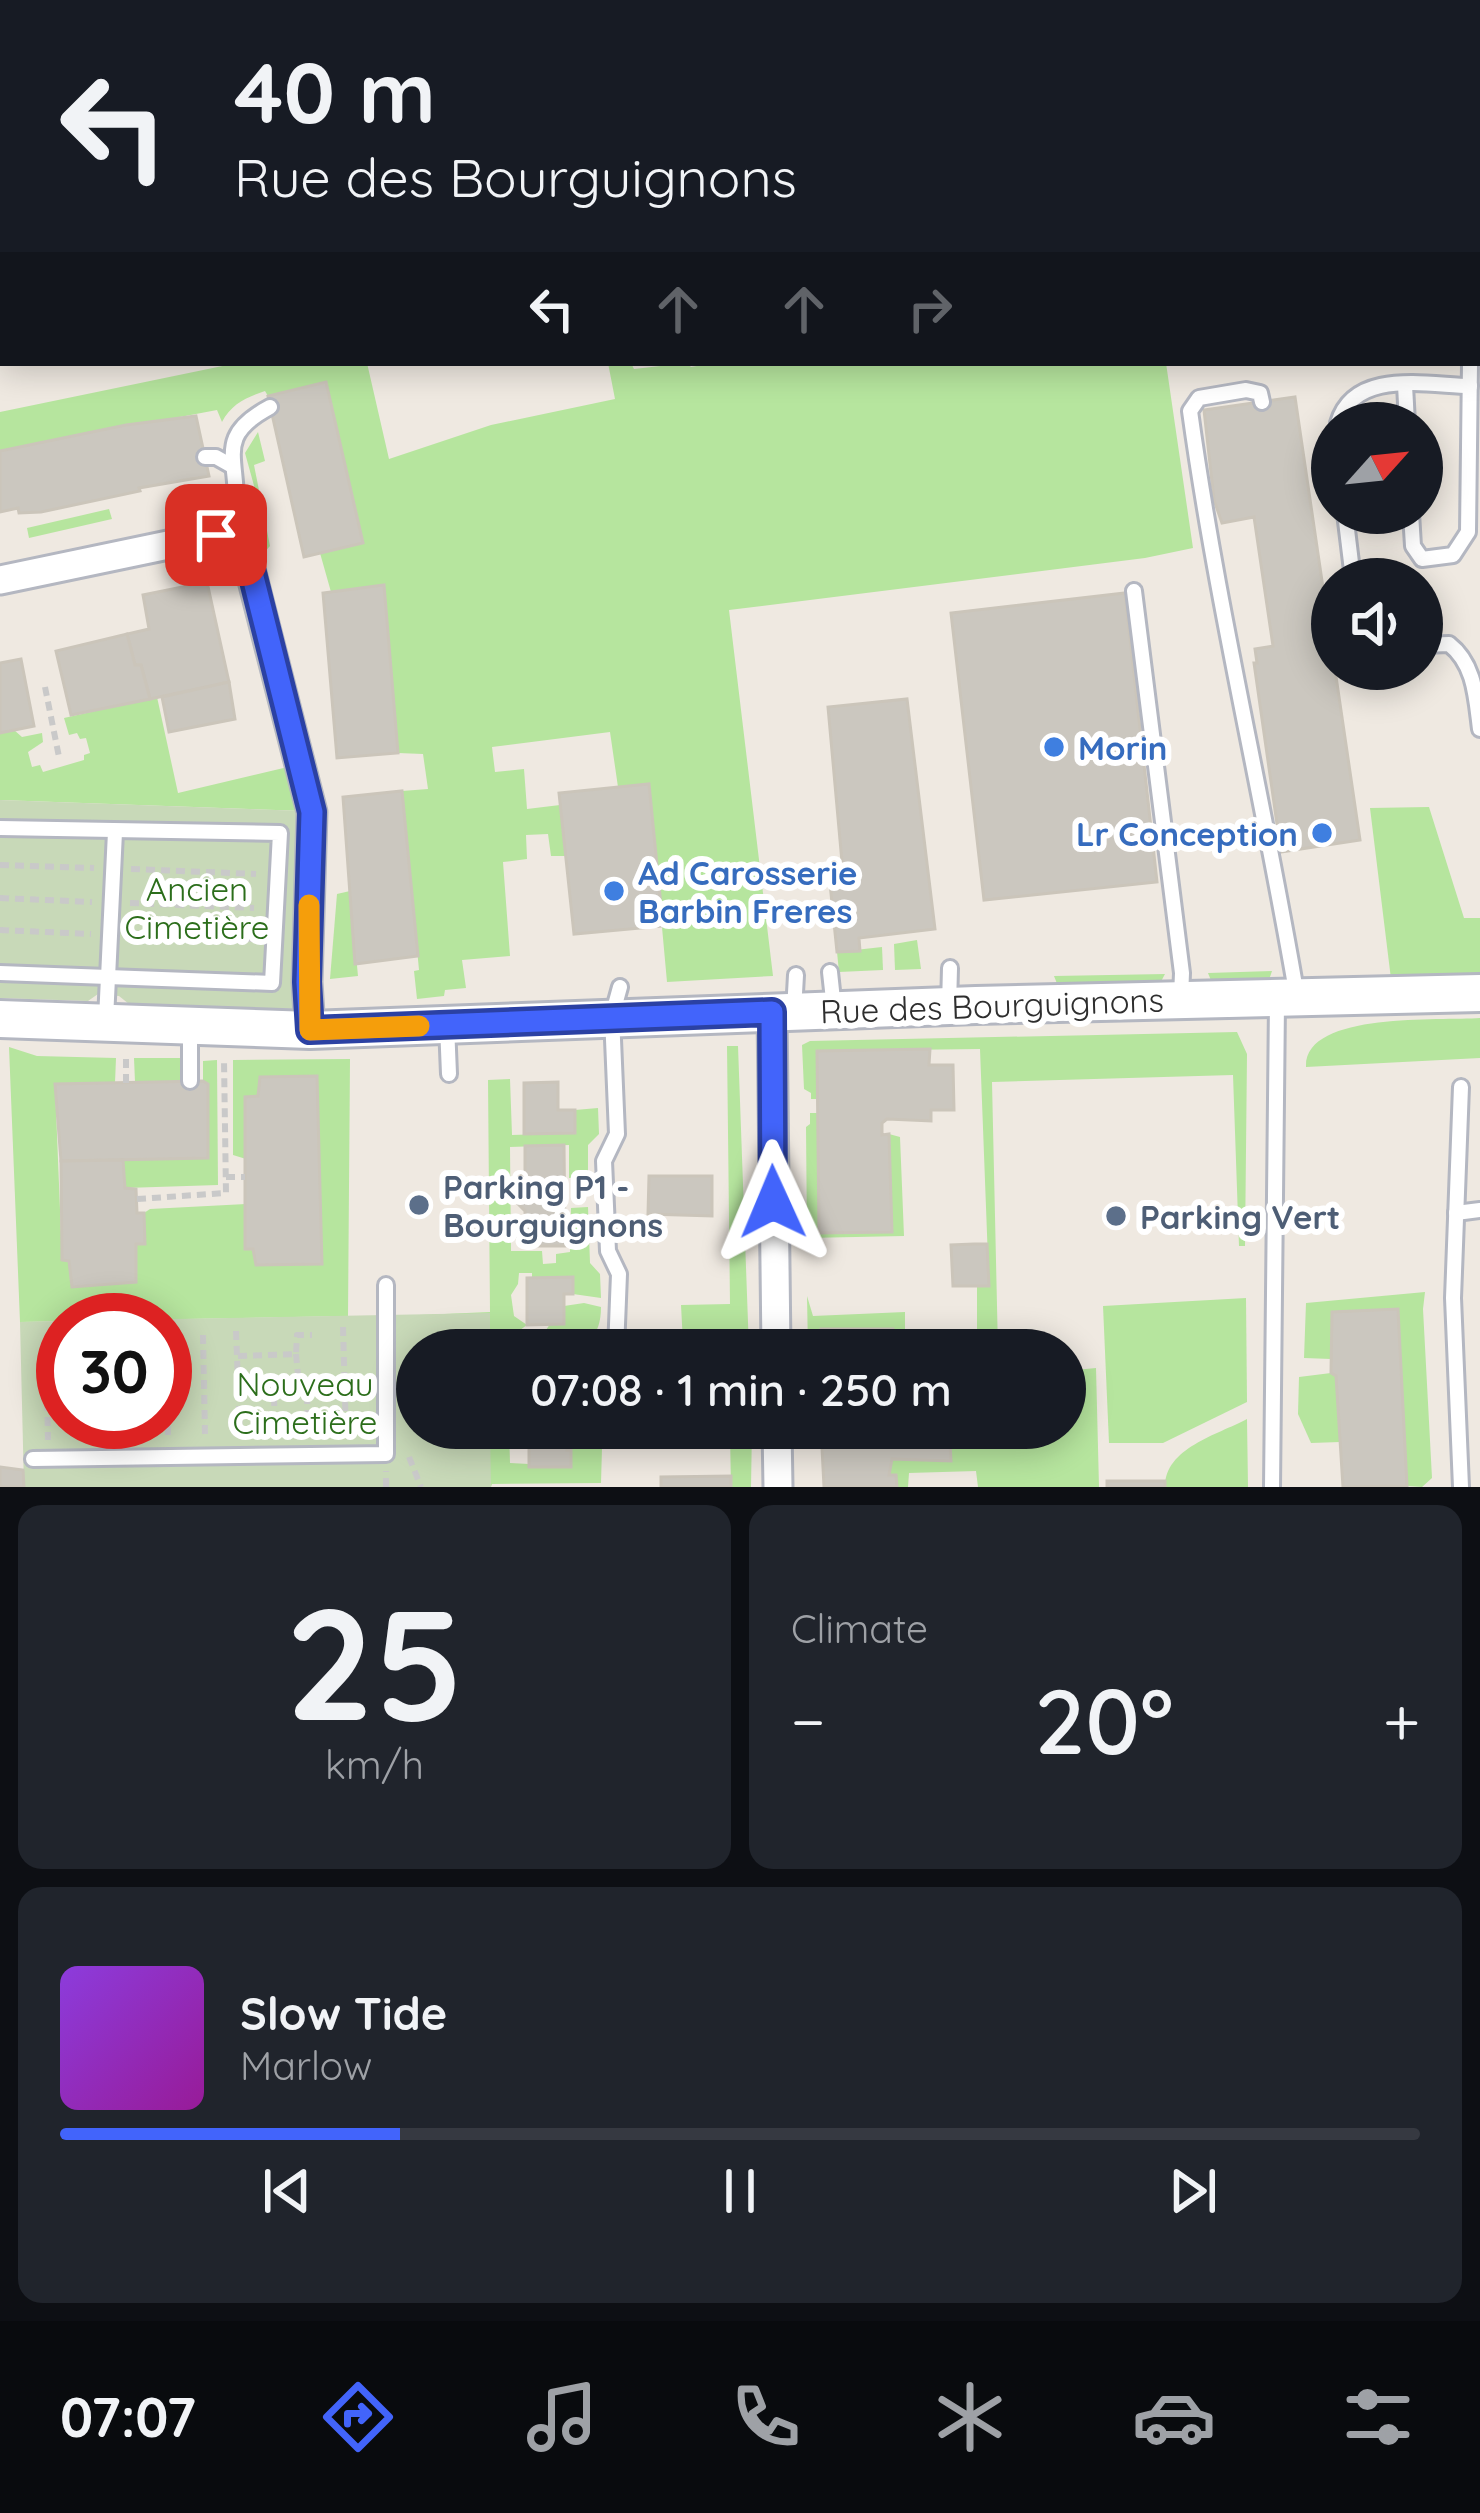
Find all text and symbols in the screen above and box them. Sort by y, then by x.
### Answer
text: 40 m [234,39,436,144]
icon: left [36,48,192,204]
text: Rue des Bourguignons [234,143,797,211]
icon: left [519,276,585,342]
icon: ahead [645,276,711,342]
icon: ahead [771,276,837,342]
icon: right [897,276,963,342]
north arrow [1311,402,1443,534]
map controls [1311,402,1443,690]
pin [165,484,267,586]
icon: arrive [183,502,249,568]
button: sound [1311,558,1443,690]
place label: Morin [1078,727,1167,768]
marker: Morin [1041,734,1067,760]
place label: Lr Conception [1076,813,1298,854]
marker: Lr Conception [1309,820,1335,846]
place label: Ad Carosserie Barbin Freres [638,852,858,931]
park label: Ancien Cimetière [125,868,269,947]
marker: Ad Carosserie Barbin Freres [601,878,627,904]
street label: Rue des Bourguignons [819,979,1165,1031]
position arrow [710,1139,836,1265]
place label: Parking P1 - Bourguignons [443,1166,663,1245]
marker: Parking P1 - Bourguignons [406,1192,432,1218]
place label: Parking Vert [1140,1196,1340,1237]
marker: Parking Vert [1103,1203,1129,1229]
speed limit sign: 30 [36,1293,192,1449]
text: 07:08 · 1 min · 250 m [530,1361,952,1417]
park label: Nouveau Cimetière [233,1363,377,1442]
text: 25 [285,1564,464,1759]
text: Climate [791,1604,928,1653]
text: 20° [1035,1664,1174,1777]
text: − [791,1679,825,1762]
text: + [1383,1679,1420,1762]
text: km/h [325,1740,424,1789]
text: Slow Tide [240,1985,447,2041]
text: Marlow [240,2041,372,2090]
icon: previous [254,2158,320,2224]
icon: pause [707,2158,773,2224]
icon: next [1160,2158,1226,2224]
icon: directions [316,2375,400,2459]
icon: music [520,2375,604,2459]
icon: phone [724,2375,808,2459]
icon: climate [928,2375,1012,2459]
icon: car [1132,2375,1216,2459]
icon: filters [1336,2375,1420,2459]
text: 07:07 [60,2383,196,2451]

